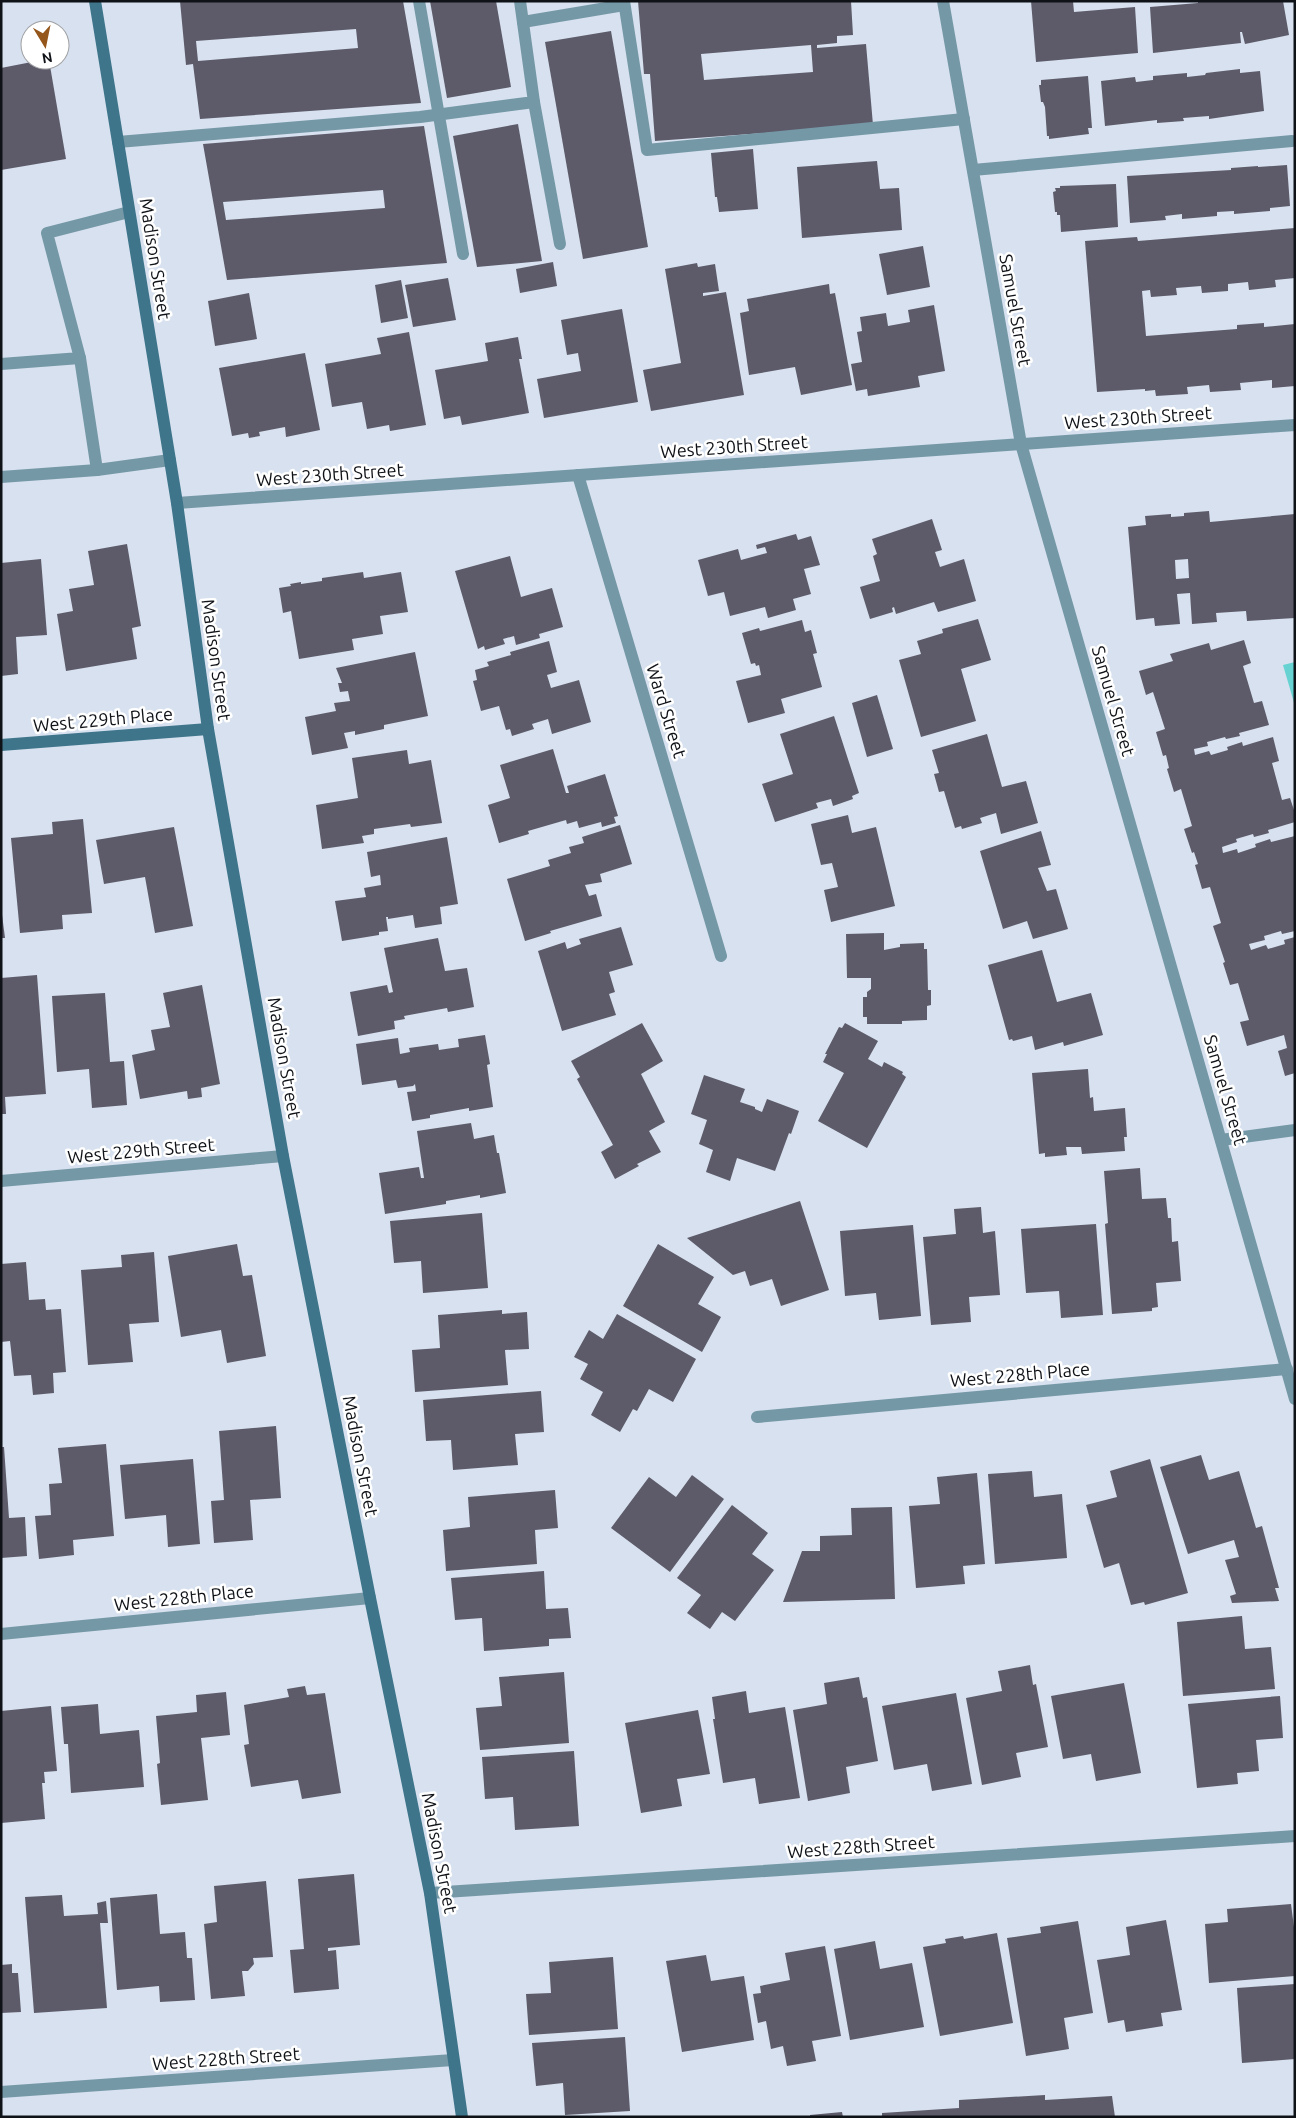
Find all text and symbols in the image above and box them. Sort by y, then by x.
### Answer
north arrow [20,20,70,70]
text: N [41,49,54,67]
street label: Madison Street [137,197,175,321]
street label: Samuel Street [996,252,1036,367]
street label: West 230th Street [1064,402,1212,432]
street label: West 230th Street [660,431,808,461]
street label: West 230th Street [256,459,404,489]
street label: Madison Street [199,598,235,722]
street label: Samuel Street [1089,643,1139,758]
street label: Ward Street [643,661,691,760]
street label: West 229th Place [32,703,174,735]
street label: Madison Street [264,996,305,1120]
street label: Samuel Street [1201,1032,1251,1147]
street label: West 229th Street [67,1134,215,1166]
street label: West 228th Place [949,1358,1091,1390]
street label: Madison Street [339,1394,383,1518]
street label: West 228th Place [113,1580,255,1614]
street label: Madison Street [418,1791,462,1915]
street label: West 228th Street [787,1831,935,1861]
street label: West 228th Street [152,2043,300,2073]

